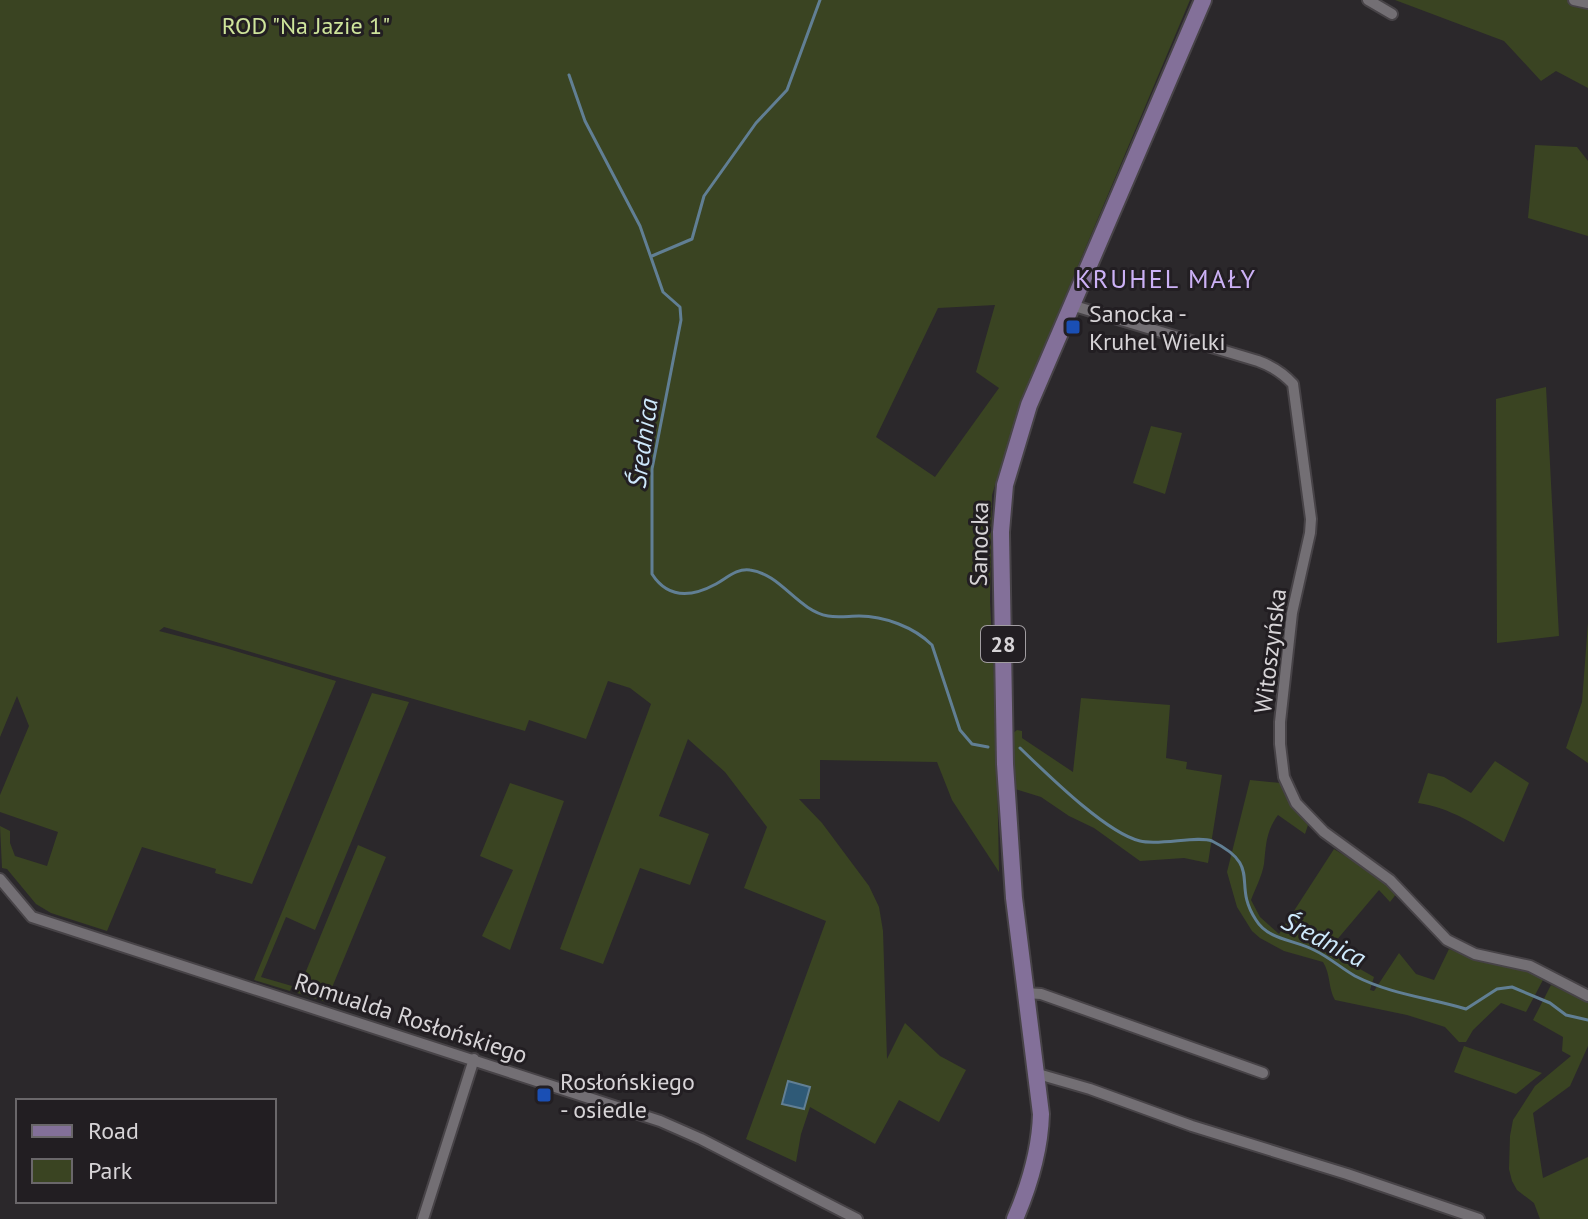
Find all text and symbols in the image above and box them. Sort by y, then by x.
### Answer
park label: ROD "Na Jazie 1" [222,10,390,41]
district label: KRUHEL MAŁY [1075,262,1257,295]
place label: Sanocka - Kruhel Wielki [1089,298,1226,357]
marker: Sanocka - Kruhel Wielki [1064,318,1082,336]
water label: Średnica [619,396,665,490]
street label: Sanocka [963,501,995,587]
street label: Witoszyńska [1247,587,1293,715]
road number: 28 [981,626,1025,662]
water label: Średnica [1276,904,1372,974]
street label: Romualda Rosłońskiego [290,966,532,1070]
place label: Rosłońskiego - osiedle [560,1066,695,1125]
marker: Rosłońskiego - osiedle [535,1086,553,1104]
legend [16,1099,276,1203]
text: Road [88,1115,139,1146]
text: Park [88,1155,133,1186]

